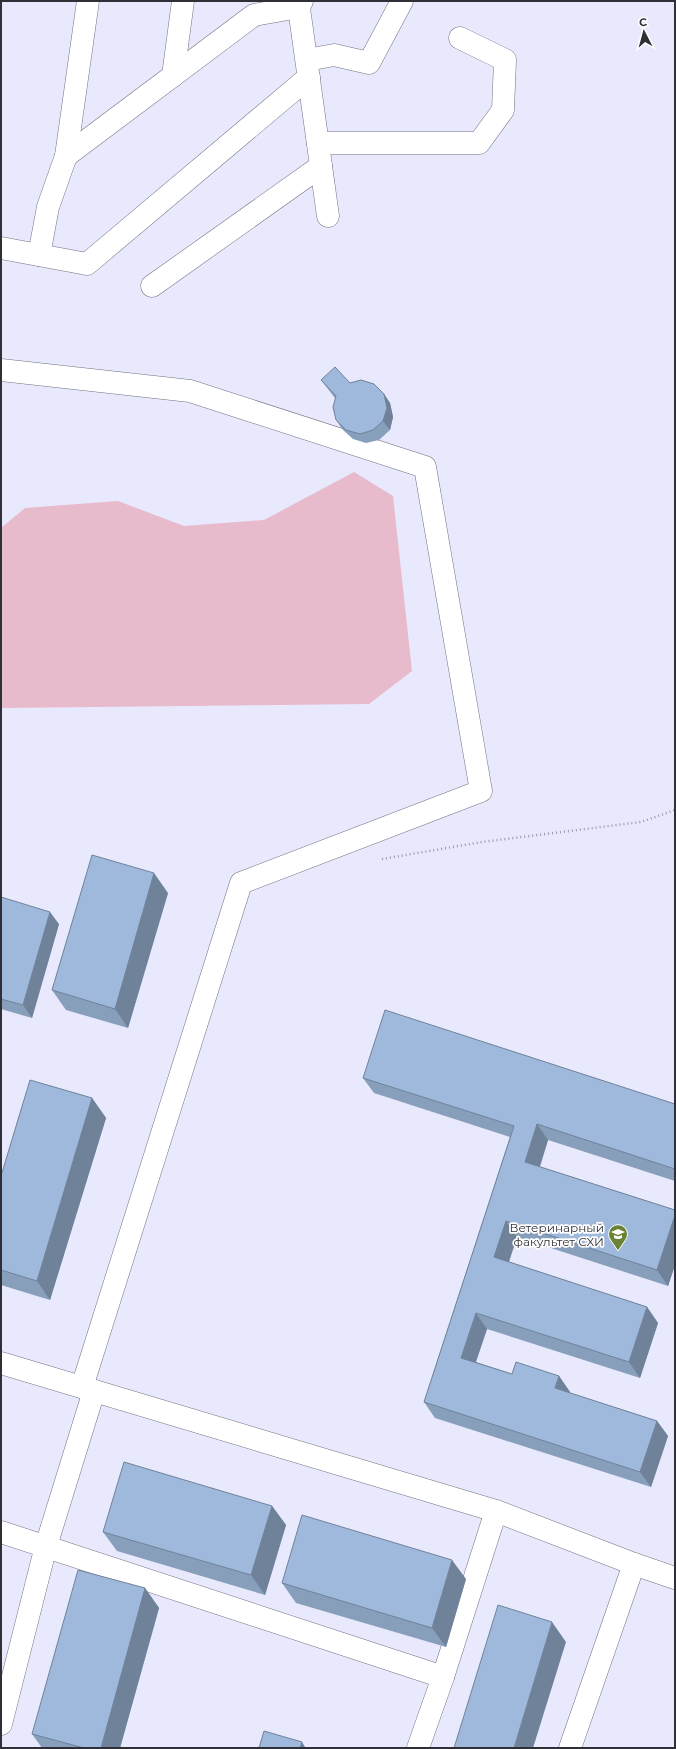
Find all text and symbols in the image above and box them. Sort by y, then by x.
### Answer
north arrow [624,12,664,52]
text: С [638,15,648,29]
place label: Ветеринарный факультет СХИ [509,1220,604,1249]
school or university icon: Ветеринарный факультет СХИ [607,1223,629,1251]

